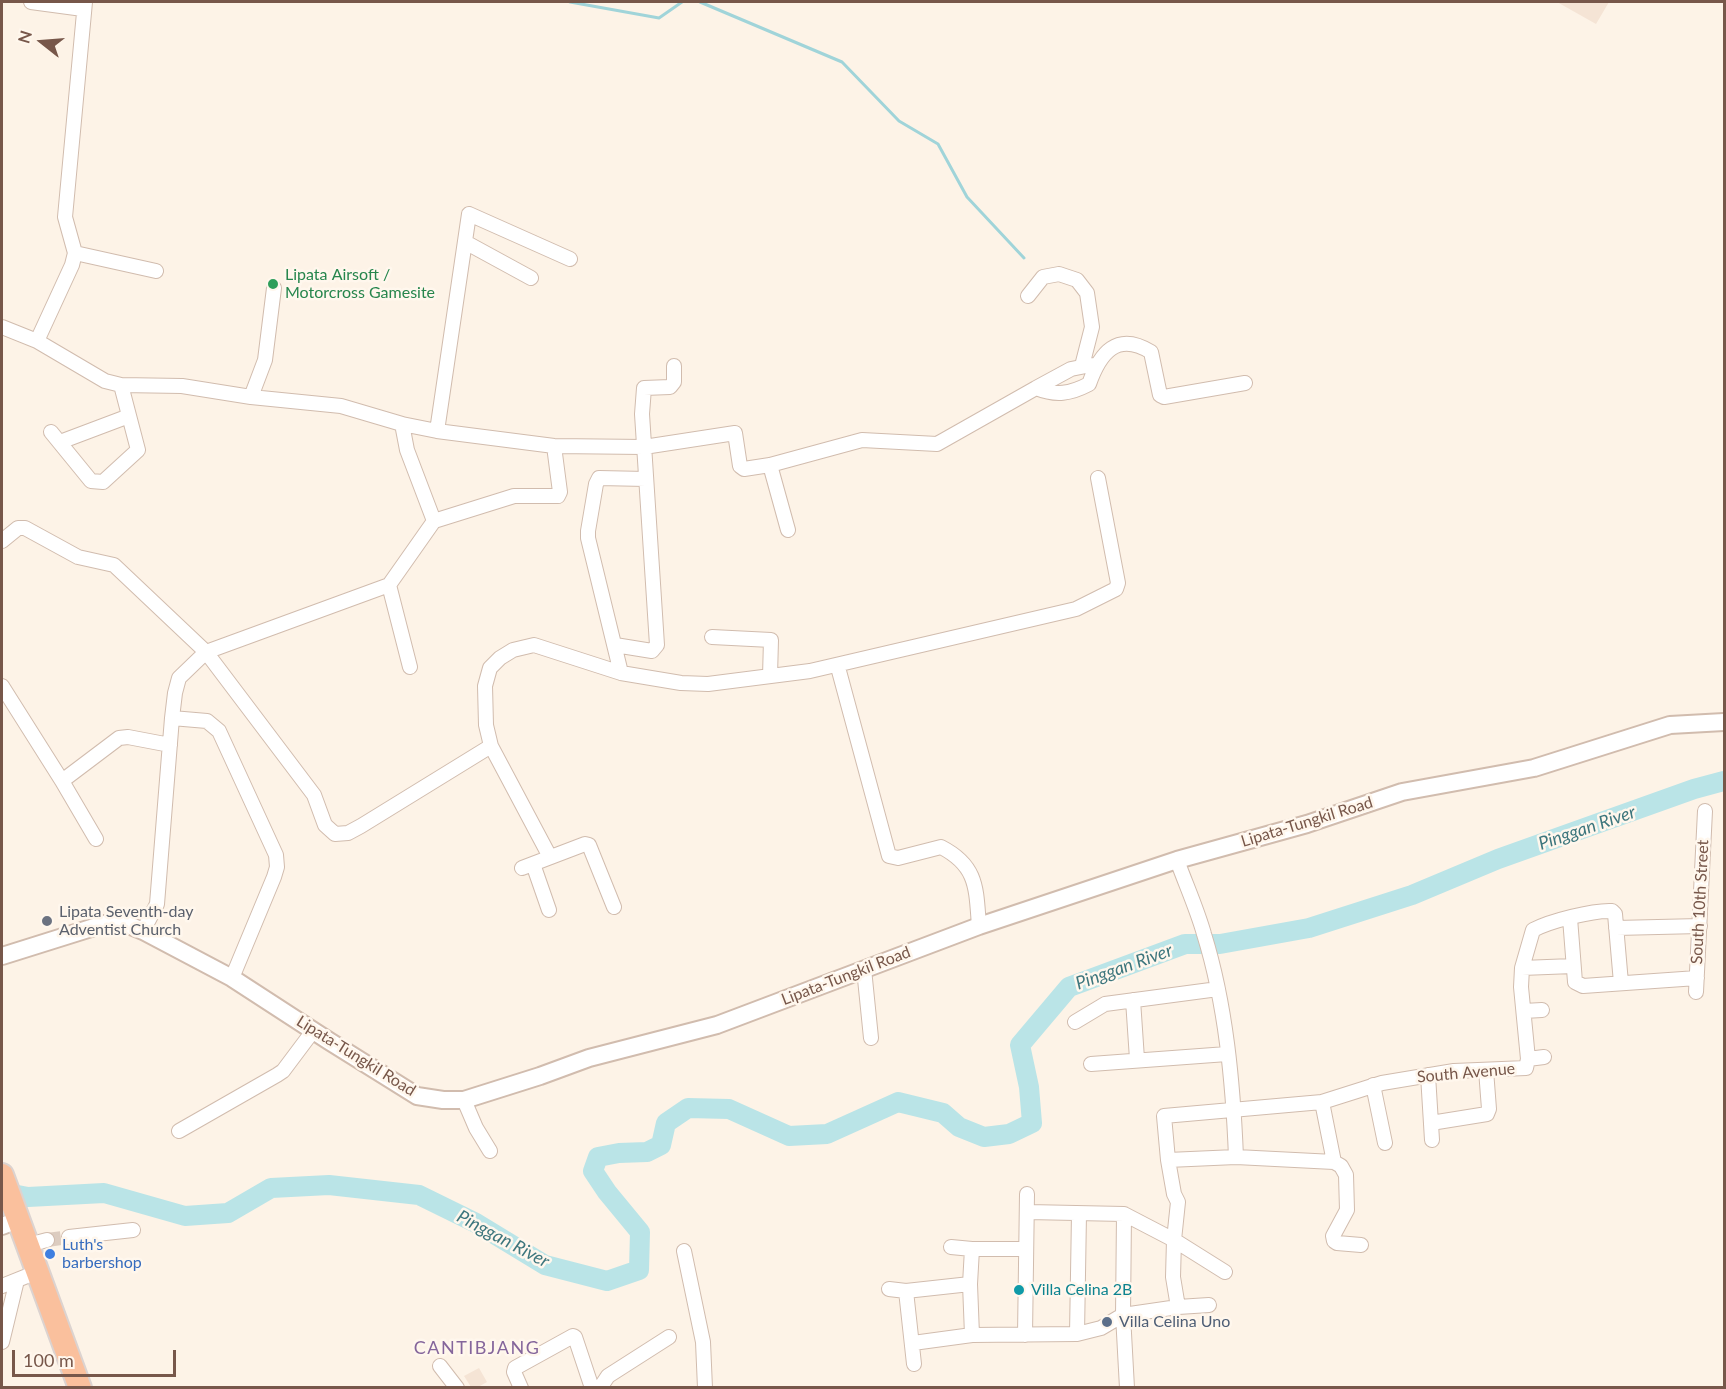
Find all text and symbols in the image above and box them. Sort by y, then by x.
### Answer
north arrow [12,12,72,72]
text: N [13,28,35,45]
place label: Lipata Airsoft / Motorcross Gamesite [285,265,435,303]
marker: Lipata Airsoft / Motorcross Gamesite [266,277,280,291]
street label: Lipata-Tungkil Road [1239,793,1375,851]
water label: Pinggan River [1535,801,1639,855]
street label: South 10th Street [1687,839,1713,965]
place label: Lipata Seventh-day Adventist Church [59,902,193,940]
marker: Lipata Seventh-day Adventist Church [40,914,54,928]
water label: Pinggan River [1073,939,1175,995]
street label: Lipata-Tungkil Road [779,943,913,1009]
street label: Lipata-Tungkil Road [293,1012,419,1100]
street label: South Avenue [1416,1059,1516,1087]
water label: Pinggan River [453,1206,553,1272]
place label: Luth's barbershop [62,1235,142,1273]
marker: Luth's barbershop [43,1247,57,1261]
place label: Villa Celina 2B [1031,1280,1132,1300]
marker: Villa Celina 2B [1012,1283,1026,1297]
place label: Villa Celina Uno [1119,1312,1230,1332]
marker: Villa Celina Uno [1100,1315,1114,1329]
district label: CANTIBJANG [414,1337,540,1359]
scale bar [15,1338,178,1376]
text: 100 m [23,1349,74,1371]

